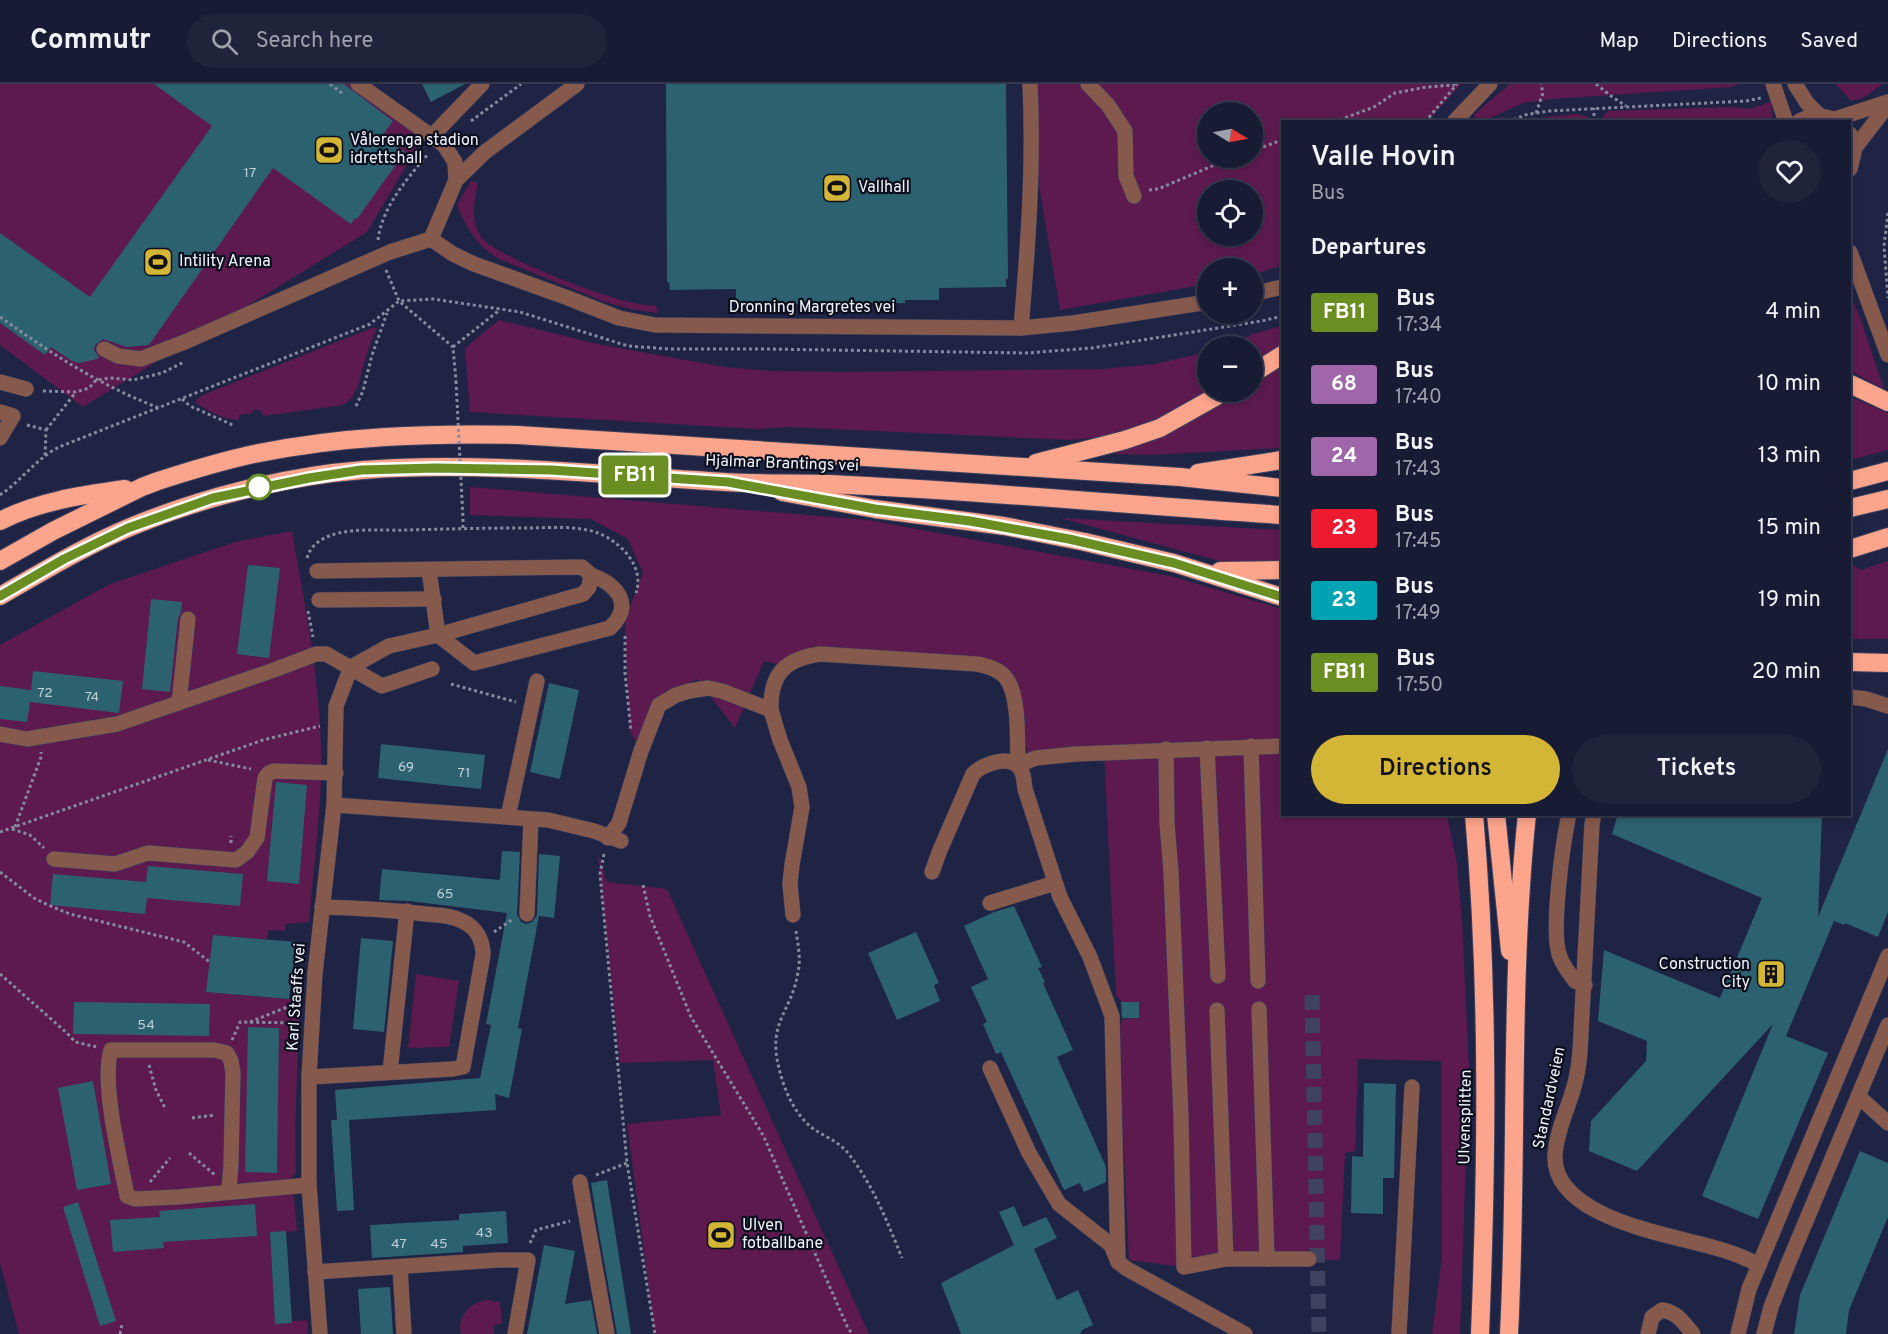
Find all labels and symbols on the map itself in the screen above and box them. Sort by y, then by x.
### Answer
north arrow [1197,102,1263,168]
place label: Vålerenga stadion idrettshall [350,131,479,169]
sports icon: Vålerenga stadion idrettshall [313,134,345,166]
house number: 17 [244,165,256,182]
sports icon: Vallhall [821,172,853,204]
place label: Vallhall [858,178,910,198]
sports icon: Intility Arena [142,246,174,278]
place label: Intility Arena [179,252,271,272]
street label: Dronning Margretes vei [729,298,895,318]
street label: Hjalmar Brantings vei [705,451,859,477]
line badge: FB11 [593,456,677,494]
unlabelled marker [246,474,272,500]
house number: 72 [37,685,53,702]
house number: 74 [85,689,99,706]
house number: 69 [398,759,414,776]
house number: 71 [458,765,470,782]
house number: 65 [436,886,454,903]
street label: Karl Staaffs vei [283,942,311,1052]
place label: Construction City [1658,955,1750,993]
building icon: Construction City [1755,958,1787,990]
house number: 54 [137,1017,155,1034]
street label: Standardveien [1529,1045,1571,1151]
street label: Ulvensplitten [1455,1069,1477,1165]
place label: Ulven fotballbane [742,1216,823,1254]
sports icon: Ulven fotballbane [705,1219,737,1251]
house number: 43 [475,1225,493,1242]
house number: 47 [391,1236,407,1253]
house number: 45 [430,1236,448,1253]

